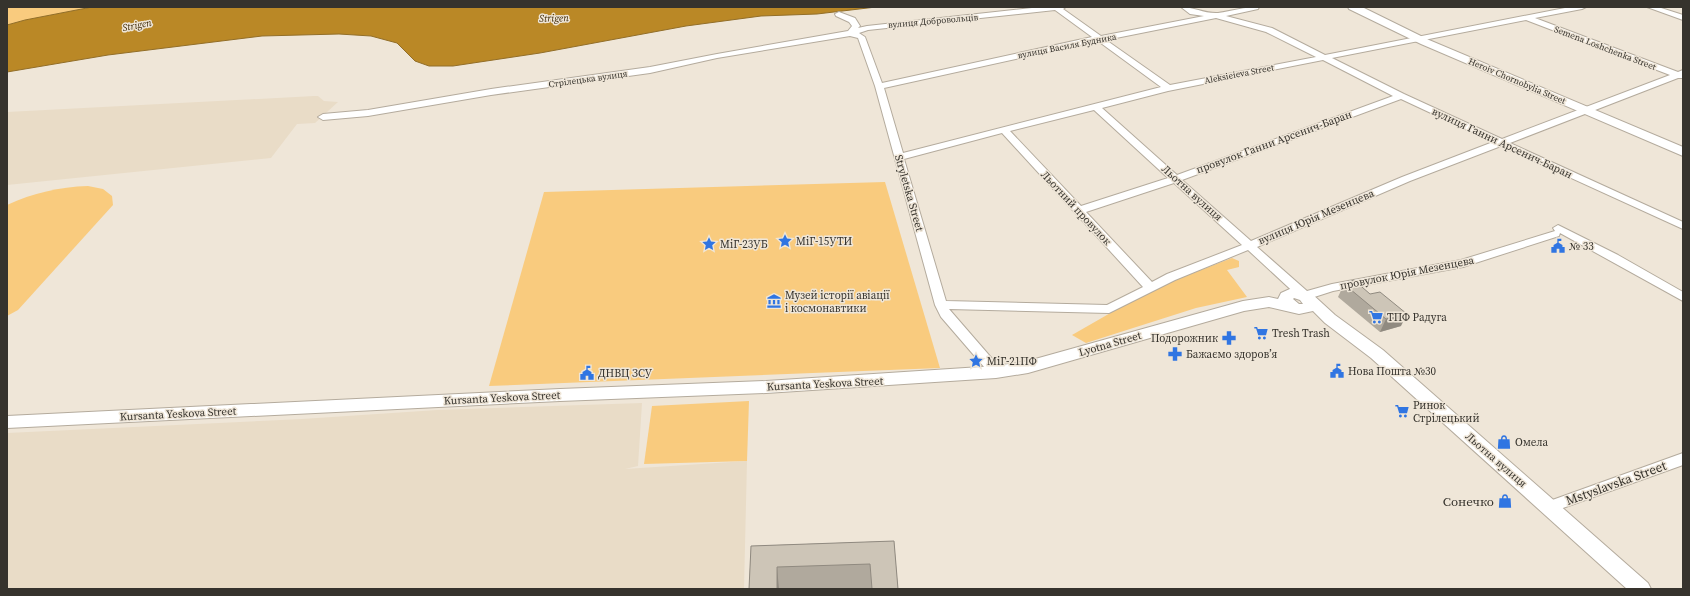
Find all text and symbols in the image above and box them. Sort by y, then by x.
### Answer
water label: Strigen [539,11,569,25]
street label: вулиця Добровольців [887,11,979,31]
water label: Strigen [121,16,153,34]
street label: Semena Loshchenka Street [1552,23,1658,73]
street label: вулиця Василя Будника [1017,30,1118,61]
street label: Heroiv Chornobylia Street [1467,55,1567,107]
street label: Aleksieieva Street [1203,61,1275,87]
street label: Стрілецька вулиця [548,67,628,90]
street label: вулиця Ганни Арсенич-Баран [1429,104,1575,182]
street label: провулок Ганни Арсенич-Баран [1194,107,1354,177]
street label: Stryletska Street [891,153,927,233]
street label: Льотна вулиця [1158,162,1226,224]
street label: Льотний провулок [1037,167,1115,249]
street label: вулиця Юрія Мезенцева [1256,186,1377,248]
place icon: МіГ-15УТИ [777,233,793,249]
place label: МіГ-15УТИ [796,234,853,249]
place icon: МіГ-23УБ [701,236,717,252]
place label: МіГ-23УБ [720,237,768,252]
public building icon: № 33 [1550,238,1566,254]
place label: № 33 [1569,239,1594,254]
street label: провулок Юрія Мезенцева [1339,253,1476,293]
place label: Музей історії авіації і космонавтики [785,288,890,316]
museum icon: Музей історії авіації і космонавтики [766,293,782,309]
supermarket icon: ТПФ Радуга [1368,309,1384,325]
place label: ТПФ Радуга [1387,310,1447,325]
supermarket icon: Tresh Trash [1253,325,1269,341]
place label: Tresh Trash [1272,326,1330,341]
street label: Lyotna Street [1077,328,1143,360]
pharmacy icon: Подорожник [1221,330,1237,346]
place label: Подорожник [1151,331,1218,346]
pharmacy icon: Бажаємо здоров’я [1167,346,1183,362]
place label: Бажаємо здоров’я [1186,347,1278,362]
place icon: МіГ-21ПФ [968,353,984,369]
place label: МіГ-21ПФ [987,354,1037,369]
public building icon: Нова Пошта №30 [1329,363,1345,379]
place label: Нова Пошта №30 [1348,364,1437,379]
public building icon: ДНВЦ ЗСУ [579,365,595,381]
place label: ДНВЦ ЗСУ [598,366,653,381]
street label: Kursanta Yeskova Street [766,373,884,395]
street label: Kursanta Yeskova Street [443,387,561,409]
place label: Ринок Стрілецький [1413,398,1480,426]
street label: Kursanta Yeskova Street [119,403,237,425]
supermarket icon: Ринок Стрілецький [1394,403,1410,419]
street label: Льотна вулиця [1462,429,1530,491]
shop icon: Омела [1496,434,1512,450]
place label: Омела [1515,435,1549,450]
street label: Mstyslavska Street [1563,457,1669,509]
place label: Сонечко [1443,493,1494,510]
shop icon: Сонечко [1497,493,1513,509]

